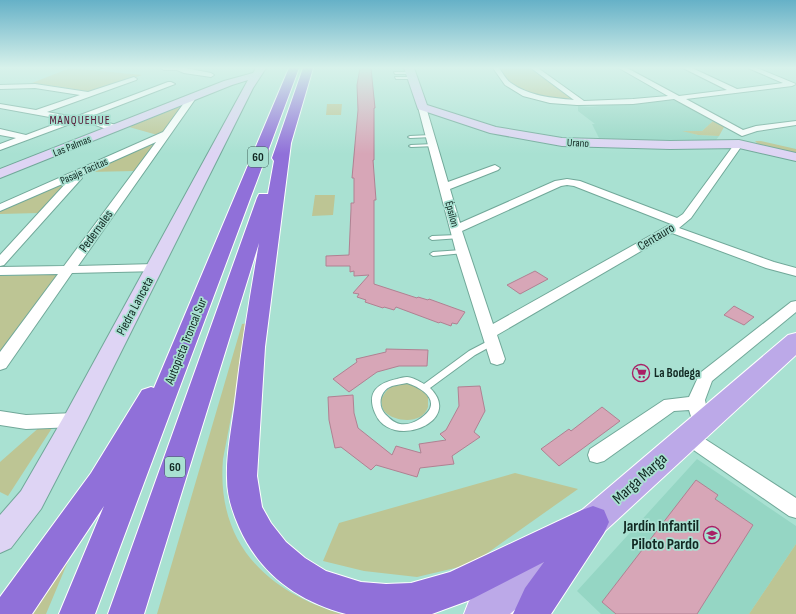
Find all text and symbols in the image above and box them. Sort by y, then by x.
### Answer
district label: MANQUEHUE [49,113,111,128]
street label: Las Palmas [51,132,93,160]
street label: Urano [567,136,590,150]
road number: 60 [248,147,268,167]
street label: Pasaje Tacitas [58,155,110,187]
street label: Épsilon [442,200,462,229]
street label: Pedernales [75,207,117,255]
street label: Centauro [635,220,677,254]
street label: Piedra Lanceta [113,274,157,338]
street label: Autopista Troncal Sur [161,295,211,387]
supermarket icon: La Bodega [631,363,651,383]
place label: La Bodega [654,365,700,381]
street label: Marga Marga [609,450,671,508]
road number: 60 [165,457,185,477]
place label: Jardín Infantil Piloto Pardo [622,517,699,554]
school or university icon: Jardín Infantil Piloto Pardo [702,525,722,545]

